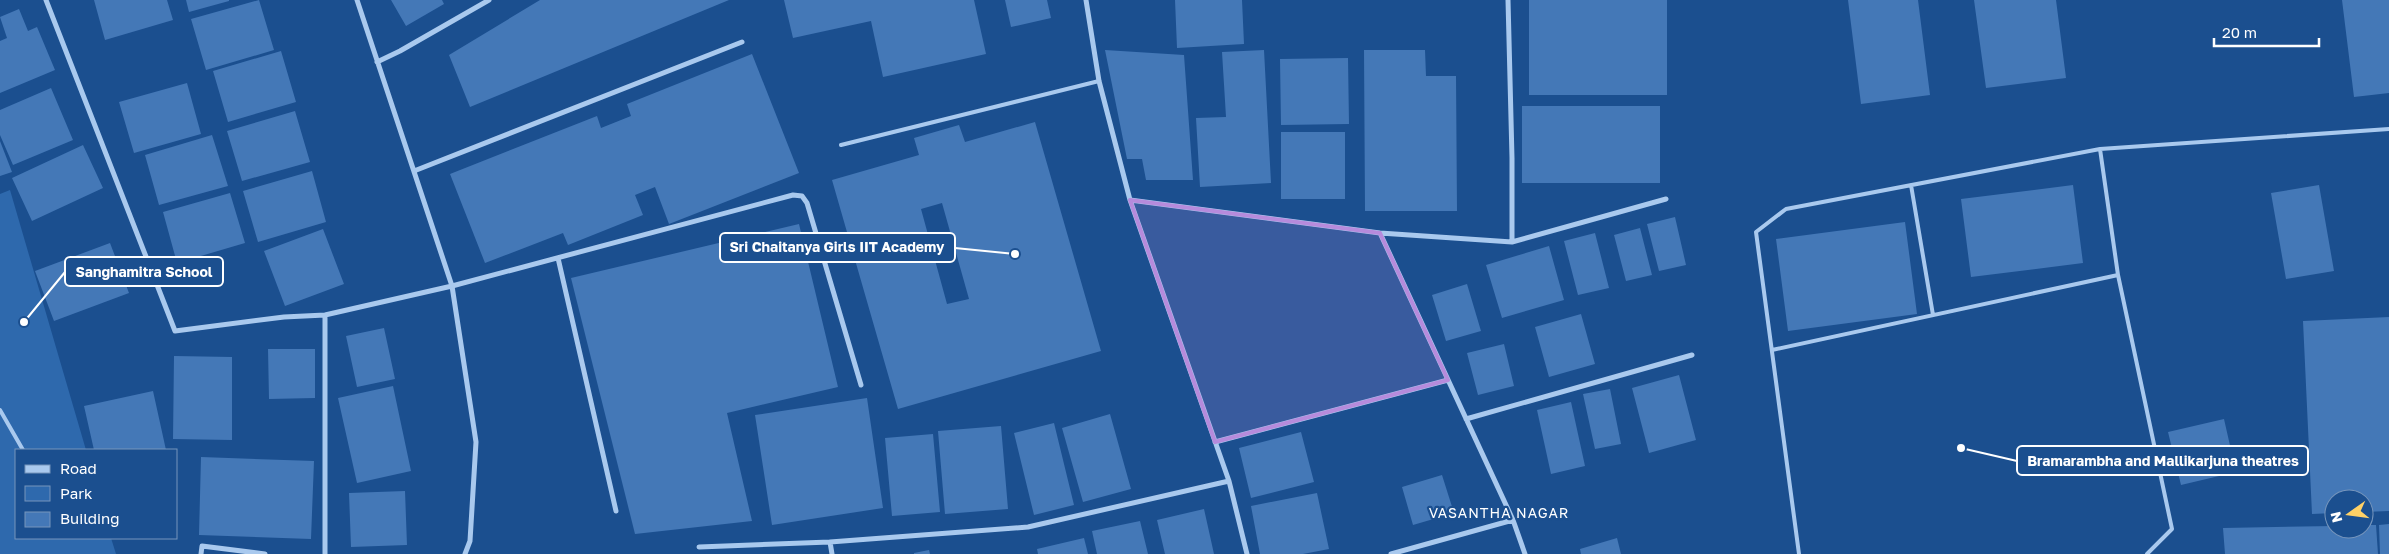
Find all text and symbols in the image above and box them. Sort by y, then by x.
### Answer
scale bar [2214,15,2319,47]
text: 20 m [2222,23,2257,41]
callout: Sri Chaitanya Girls IIT Academy [720,233,955,262]
text: Sri Chaitanya Girls IIT Academy [729,238,945,255]
callout: Sanghamitra School [65,257,223,286]
text: Sanghamitra School [75,263,213,280]
callout: Bramarambha and Mallikarjuna theatres [2017,446,2308,475]
legend [15,449,178,539]
text: Bramarambha and Mallikarjuna theatres [2027,452,2299,469]
text: Road [60,459,97,477]
text: Park [60,484,93,502]
north arrow [2324,489,2374,539]
district label: VASANTHA NAGAR [1429,504,1569,521]
text: Building [60,509,120,527]
text: N [2326,510,2345,524]

